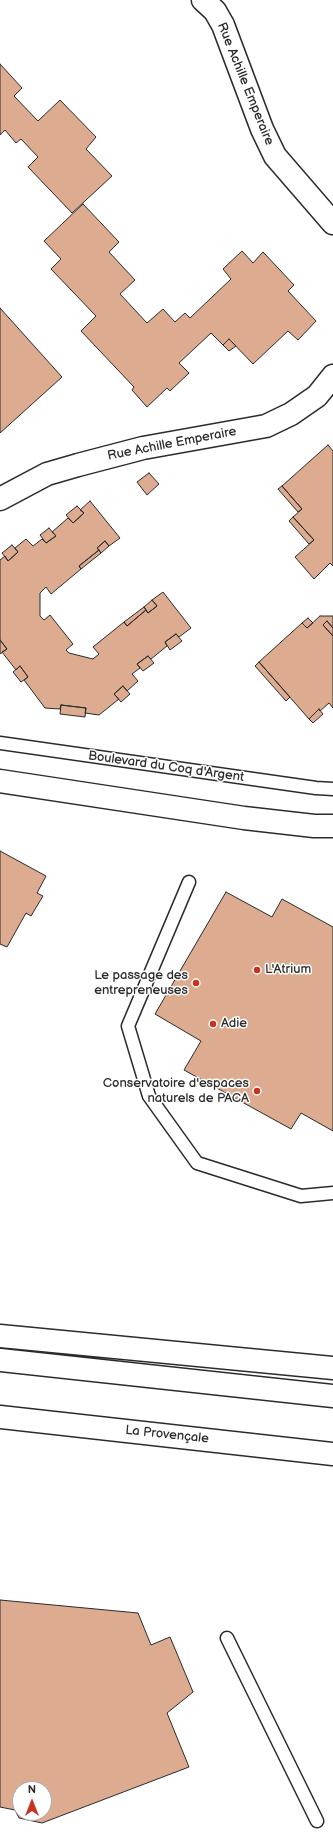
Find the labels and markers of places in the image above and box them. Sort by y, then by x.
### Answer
place label: L'Atrium [265,962,311,978]
marker: L'Atrium [252,965,262,975]
place label: Le passage des entrepreneuses [94,968,188,999]
marker: Le passage des entrepreneuses [191,978,201,988]
place label: Adie [221,1016,247,1032]
marker: Adie [208,1019,218,1029]
place label: Conservatoire d'espaces naturels de PACA [103,1076,249,1107]
marker: Conservatoire d'espaces naturels de PACA [252,1086,262,1096]

